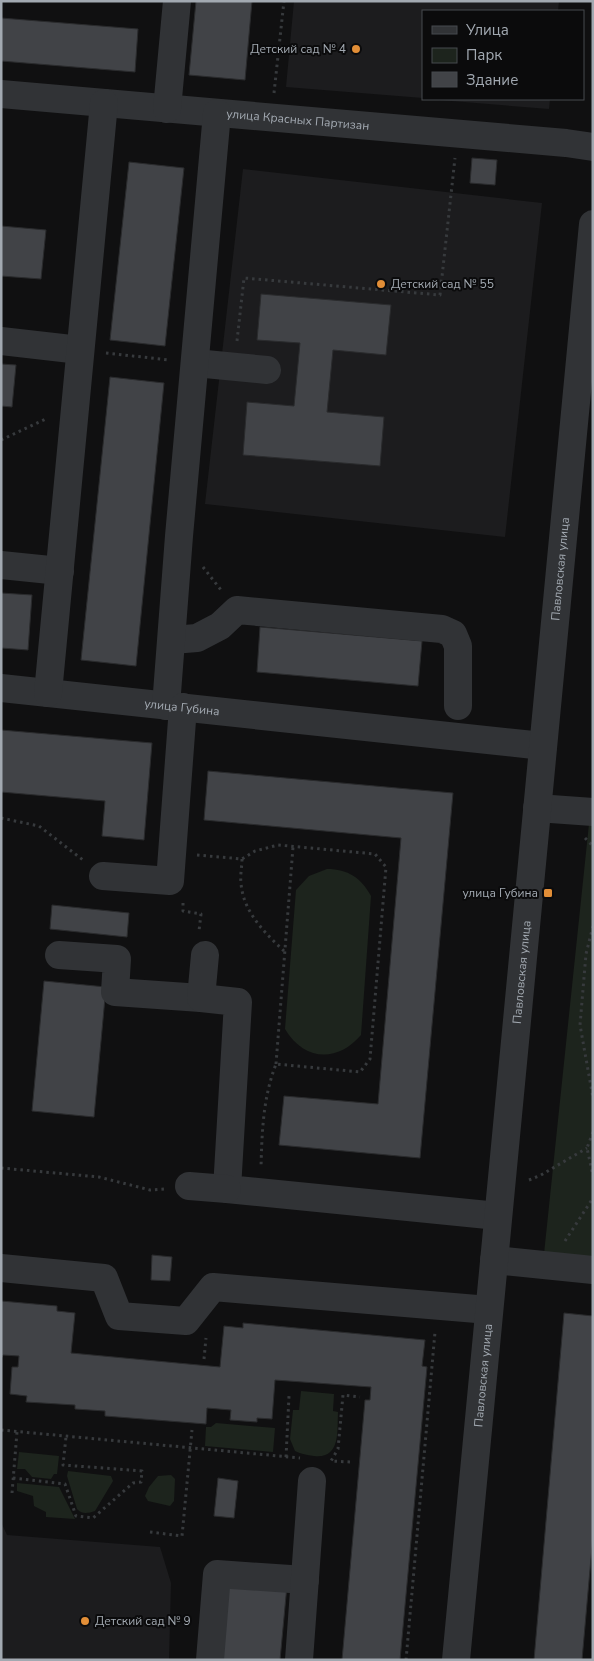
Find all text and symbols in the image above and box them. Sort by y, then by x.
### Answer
legend [422,10,584,100]
text: Улица [465,20,509,40]
place label: Детский сад № 4 [250,41,346,57]
marker: Детский сад № 4 [350,43,362,55]
text: Парк [466,45,502,65]
text: Здание [466,70,518,90]
street label: улица Красных Партизан [226,106,370,134]
place label: Детский сад № 55 [391,276,494,292]
marker: Детский сад № 55 [375,278,387,290]
street label: Павловская улица [547,516,573,621]
street label: улица Губина [144,695,220,719]
place label: улица Губина [462,885,538,901]
marker: улица Губина [542,887,554,899]
street label: Павловская улица [509,920,535,1025]
street label: Павловская улица [470,1323,496,1428]
place label: Детский сад № 9 [95,1613,191,1629]
marker: Детский сад № 9 [79,1615,91,1627]

